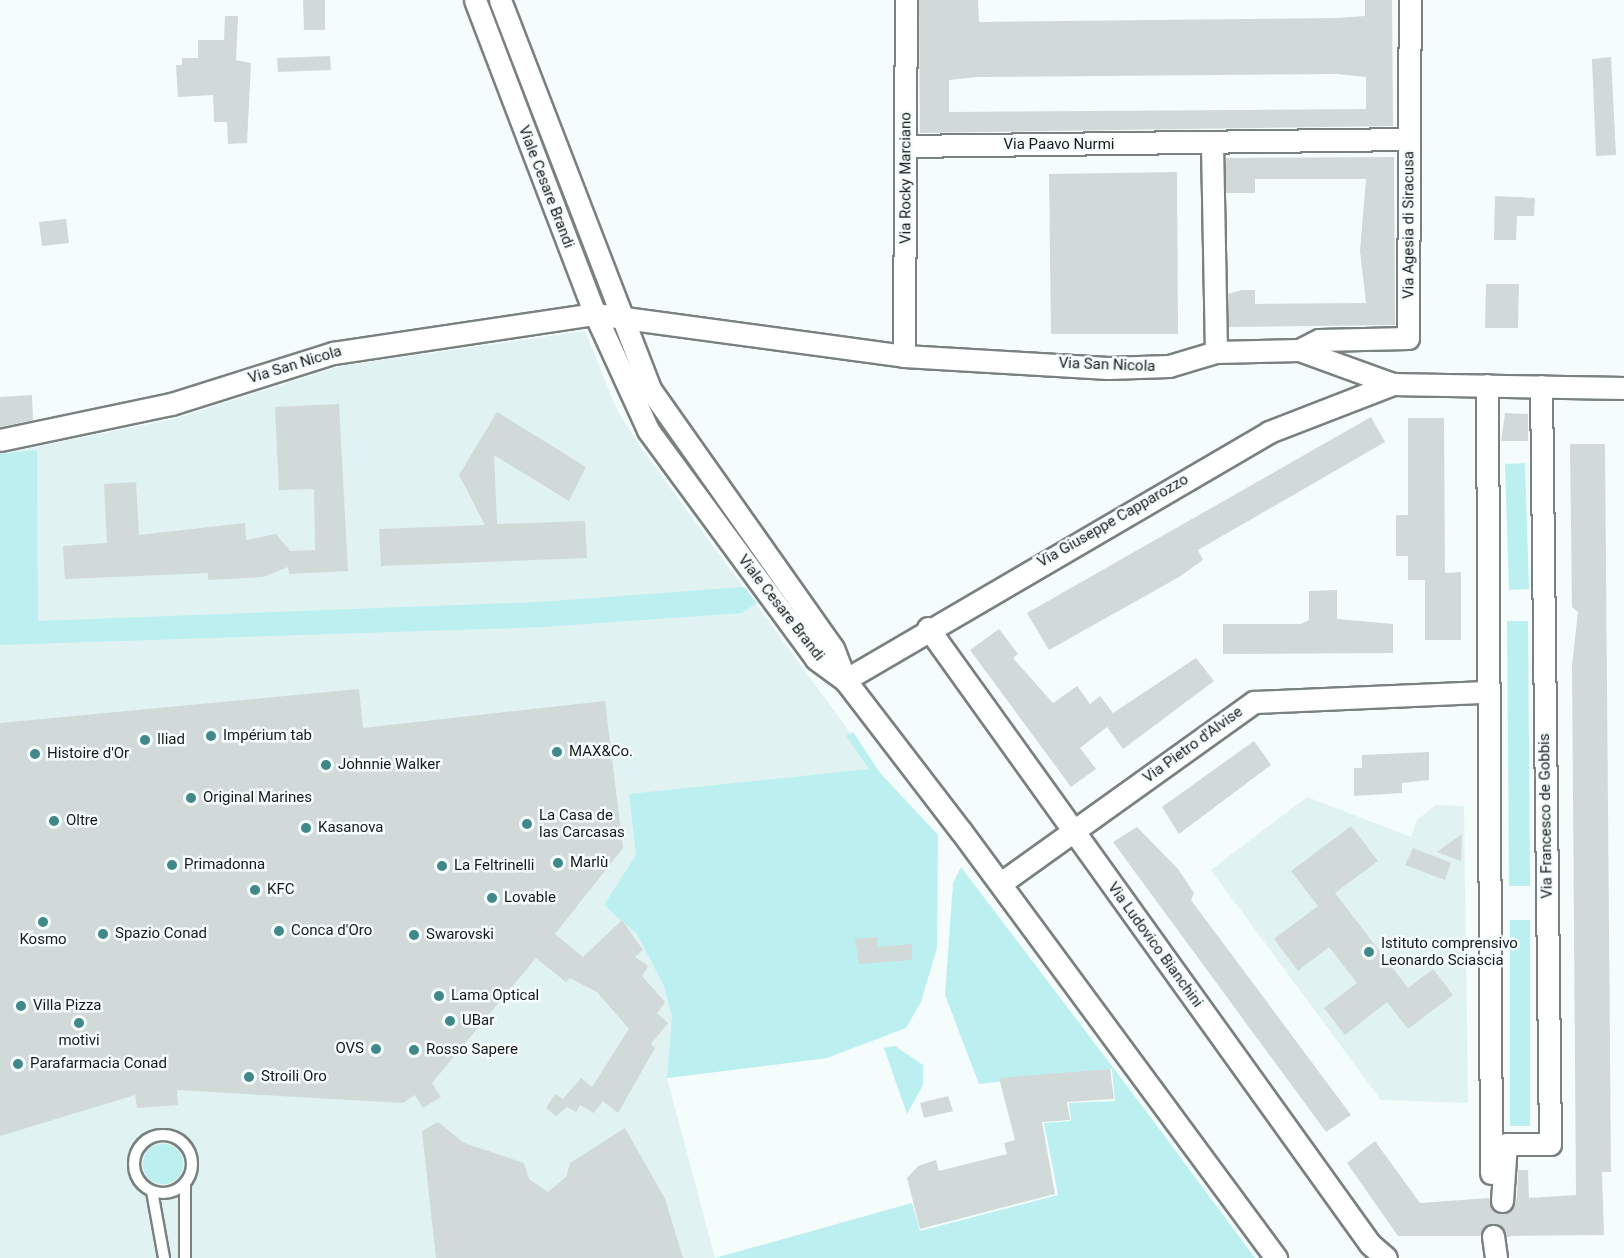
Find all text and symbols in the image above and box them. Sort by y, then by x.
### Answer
street label: Via Rocky Marciano [897,112,915,244]
street label: Viale Cesare Brandi [514,123,578,251]
street label: Via Paavo Nurmi [1004,136,1114,154]
street label: Via Agesia di Siracusa [1400,151,1418,299]
street label: Via San Nicola [246,342,344,388]
street label: Via San Nicola [1058,354,1156,376]
street label: Via Giuseppe Capparozzo [1034,470,1192,572]
street label: Viale Cesare Brandi [734,551,828,665]
street label: Via Pietro d'Alvise [1140,703,1246,787]
place label: Impérium tab [223,727,312,745]
marker: Impérium tab [204,729,218,743]
place label: Iliad [157,731,185,749]
marker: Iliad [138,733,152,747]
street label: Via Francesco de Gobbis [1536,733,1556,899]
place label: MAX&Co. [569,743,633,761]
place label: Histoire d'Or [47,745,129,763]
marker: MAX&Co. [550,745,564,759]
marker: Histoire d'Or [28,747,42,761]
place label: Johnnie Walker [338,756,440,774]
marker: Johnnie Walker [319,758,333,772]
place label: Original Marines [203,789,312,807]
marker: Original Marines [184,791,198,805]
place label: La Casa de las Carcasas [539,806,625,841]
place label: Oltre [66,812,98,830]
marker: Oltre [47,814,61,828]
marker: La Casa de las Carcasas [520,817,534,831]
place label: Kasanova [318,819,384,837]
marker: Kasanova [299,821,313,835]
place label: Marlù [570,854,608,872]
place label: Primadonna [184,856,265,874]
marker: Marlù [551,856,565,870]
place label: La Feltrinelli [454,857,535,875]
marker: Primadonna [165,858,179,872]
marker: La Feltrinelli [435,859,449,873]
street label: Via Ludovico Bianchini [1104,879,1206,1011]
place label: KFC [267,881,294,899]
marker: KFC [248,883,262,897]
place label: Lovable [504,889,556,907]
marker: Lovable [485,891,499,905]
marker: Kosmo [36,915,50,929]
place label: Conca d'Oro [291,922,372,940]
marker: Conca d'Oro [272,924,286,938]
place label: Spazio Conad [115,925,207,943]
place label: Swarovski [426,926,494,944]
marker: Spazio Conad [96,927,110,941]
marker: Swarovski [407,928,421,942]
place label: Kosmo [19,931,67,949]
place label: Istituto comprensivo Leonardo Sciascia [1381,934,1518,969]
marker: Istituto comprensivo Leonardo Sciascia [1362,945,1376,959]
place label: Lama Optical [451,987,539,1005]
marker: Lama Optical [432,989,446,1003]
place label: Villa Pizza [33,997,102,1015]
marker: Villa Pizza [14,999,28,1013]
place label: UBar [462,1012,494,1030]
marker: UBar [443,1014,457,1028]
marker: motivi [72,1016,86,1030]
place label: motivi [58,1032,100,1050]
place label: OVS [335,1040,364,1058]
place label: Rosso Sapere [426,1041,518,1059]
marker: OVS [369,1042,383,1056]
marker: Rosso Sapere [407,1043,421,1057]
place label: Parafarmacia Conad [30,1055,167,1073]
marker: Parafarmacia Conad [11,1057,25,1071]
place label: Stroili Oro [261,1068,327,1086]
marker: Stroili Oro [242,1070,256,1084]

